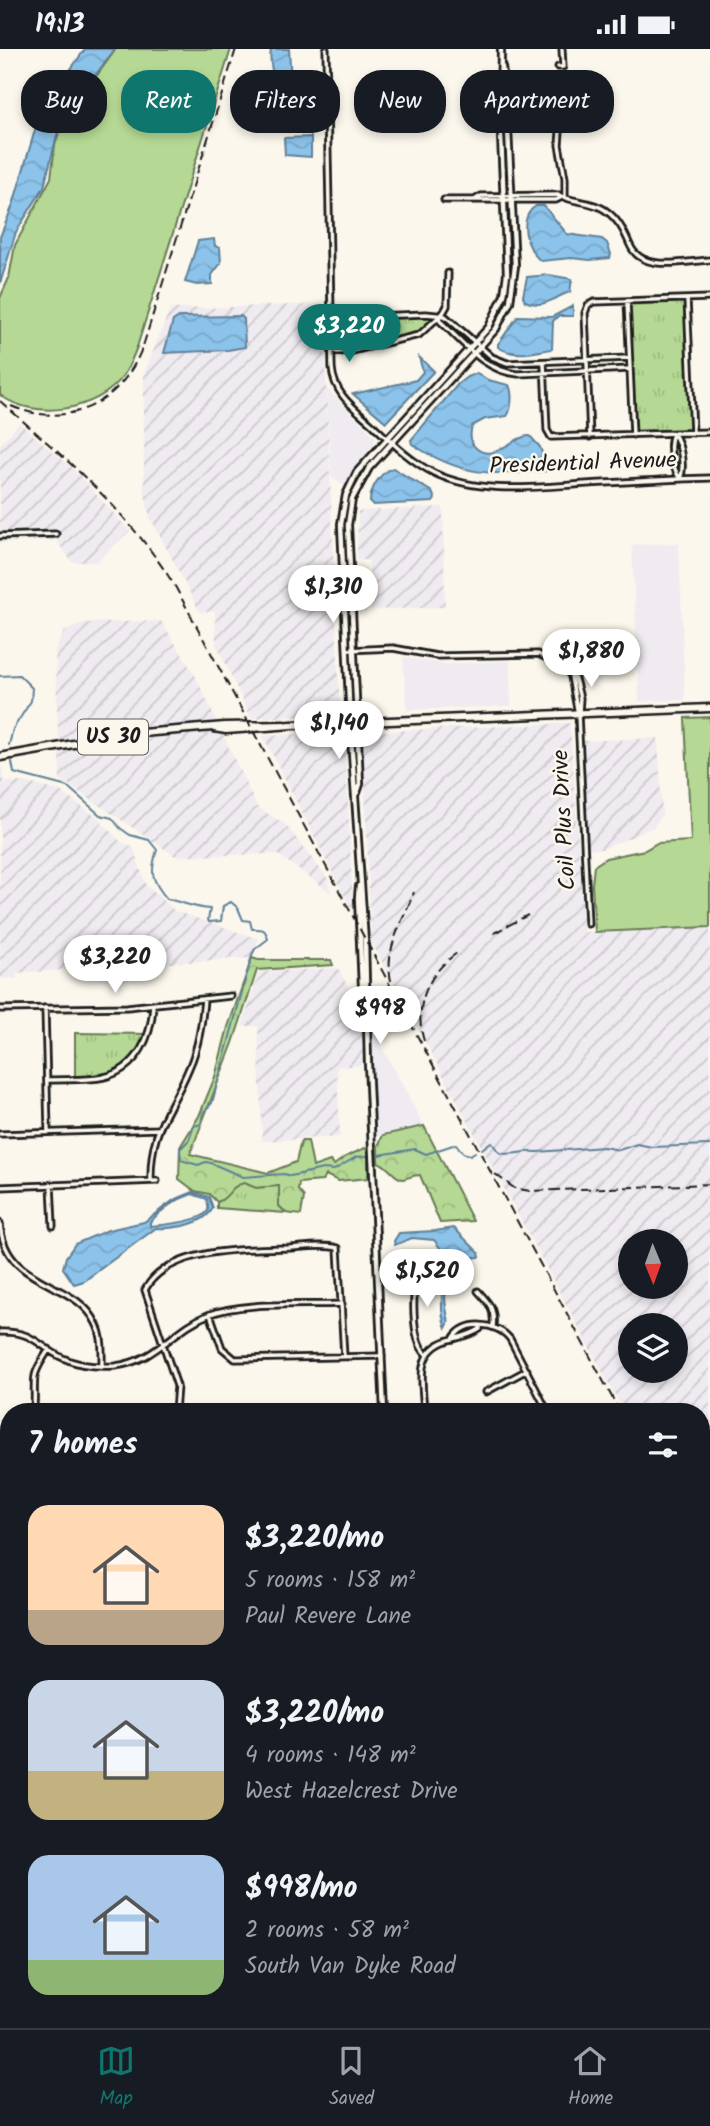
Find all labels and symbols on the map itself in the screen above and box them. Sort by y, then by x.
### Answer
pin: $3,220 [292,305,406,364]
street label: Presidential Avenue [489,443,677,485]
pin: $1,310 [276,565,390,625]
pin: $1,880 [534,629,648,689]
pin: $1,140 [282,701,396,761]
road number: US 30 [78,719,148,755]
street label: Coil Plus Drive [543,749,587,891]
pin: $3,220 [58,935,172,995]
pin: $998 [339,986,421,1046]
north arrow [618,1229,688,1299]
pin: $1,520 [370,1249,484,1309]

